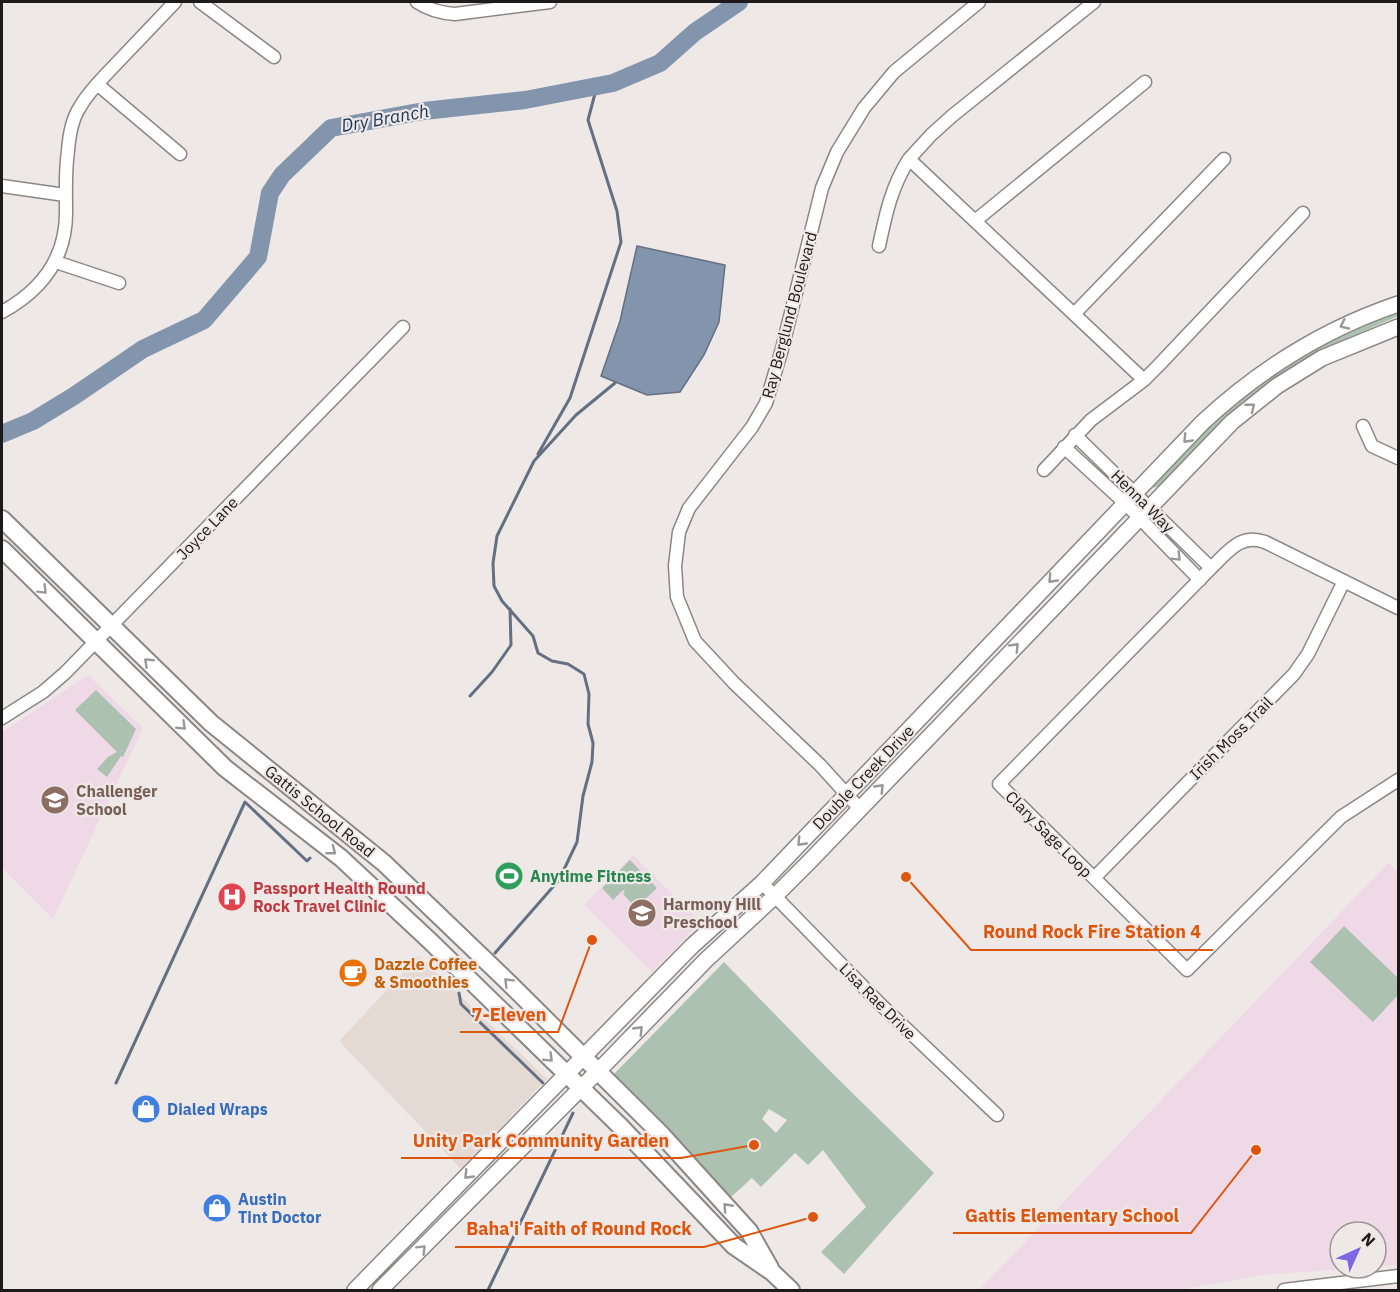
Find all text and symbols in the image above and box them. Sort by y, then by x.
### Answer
water label: Dry Branch [339,99,431,137]
street label: Ray Berglund Boulevard [757,229,821,401]
one-way arrow [1340,318,1351,330]
one-way arrow [1244,403,1255,414]
one-way arrow [1183,432,1194,442]
street label: Henna Way [1107,465,1179,537]
street label: Joyce Lane [172,492,242,564]
one-way arrow [1170,550,1181,561]
one-way arrow [1048,573,1059,583]
one-way arrow [36,583,47,594]
one-way arrow [1008,643,1019,654]
one-way arrow [144,658,155,668]
street label: Irish Moss Trail [1185,692,1277,784]
one-way arrow [175,719,186,730]
street label: Double Creek Drive [808,720,918,833]
street label: Gattis School Road [261,761,379,861]
place label: Challenger School [76,781,158,819]
school or university icon: Challenger School [39,784,71,816]
one-way arrow [873,784,884,795]
street label: Clary Sage Loop [1001,786,1097,882]
one-way arrow [798,834,809,845]
one-way arrow [325,844,336,855]
sports icon: Anytime Fitness [493,860,525,892]
place label: Anytime Fitness [530,866,651,886]
place label: Passport Health Round Rock Travel Clinic [253,878,426,916]
hospital icon: Passport Health Round Rock Travel Clinic [216,881,248,913]
place label: Harmony Hill Preschool [663,894,761,932]
school or university icon: Harmony Hill Preschool [626,897,658,929]
callout: Round Rock Fire Station 4 [971,914,1213,950]
text: Round Rock Fire Station 4 [983,920,1201,943]
place label: Dazzle Coffee & Smoothies [374,954,477,992]
cafe icon: Dazzle Coffee & Smoothies [337,957,369,989]
street label: Lisa Rae Drive [835,958,921,1044]
one-way arrow [505,979,516,990]
callout: 7-Eleven [460,996,558,1032]
text: 7-Eleven [472,1003,546,1026]
one-way arrow [632,1026,643,1036]
one-way arrow [542,1050,553,1061]
shop icon: Dialed Wraps [130,1093,162,1125]
place label: Dialed Wraps [167,1099,268,1119]
callout: Unity Park Community Garden [401,1122,681,1158]
text: Unity Park Community Garden [413,1129,669,1152]
one-way arrow [464,1168,475,1178]
place label: Austin Tint Doctor [238,1189,322,1227]
shop icon: Austin Tint Doctor [201,1192,233,1224]
callout: Gattis Elementary School [953,1197,1191,1233]
one-way arrow [723,1203,734,1213]
text: Gattis Elementary School [965,1204,1180,1227]
callout: Baha'i Faith of Round Rock [455,1211,704,1247]
text: Baha'i Faith of Round Rock [466,1217,692,1240]
north arrow [1328,1220,1388,1280]
text: N [1357,1228,1380,1251]
one-way arrow [414,1245,425,1256]

